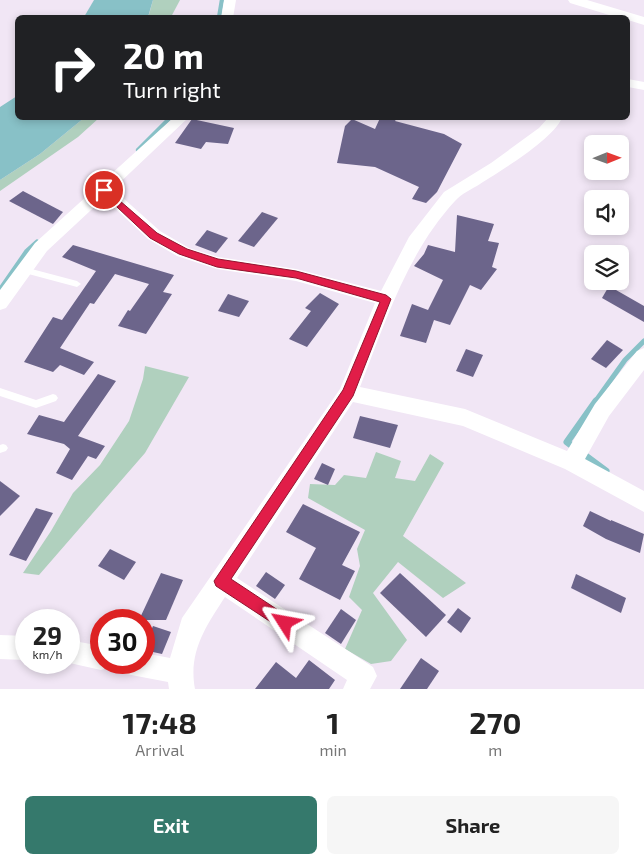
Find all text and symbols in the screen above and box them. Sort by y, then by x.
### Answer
text: 20 m [123,34,204,76]
icon: right [40,35,105,100]
text: Turn right [123,76,221,102]
north arrow [584,135,629,180]
map controls [584,135,629,290]
pin [83,169,125,211]
icon: arrive [90,176,118,204]
button: sound [584,190,629,235]
button: layers [584,245,629,290]
position arrow [258,596,310,648]
speed limit sign: 30 [90,609,155,674]
text: 29 [33,620,62,650]
text: km/h [33,647,62,661]
text: 17:48 [123,704,197,740]
text: 1 [327,704,340,740]
text: 270 [469,704,521,740]
text: Arrival [135,740,184,759]
text: min [319,740,347,759]
text: m [488,740,502,759]
button: Exit [25,796,317,854]
button: Share [327,796,619,854]

